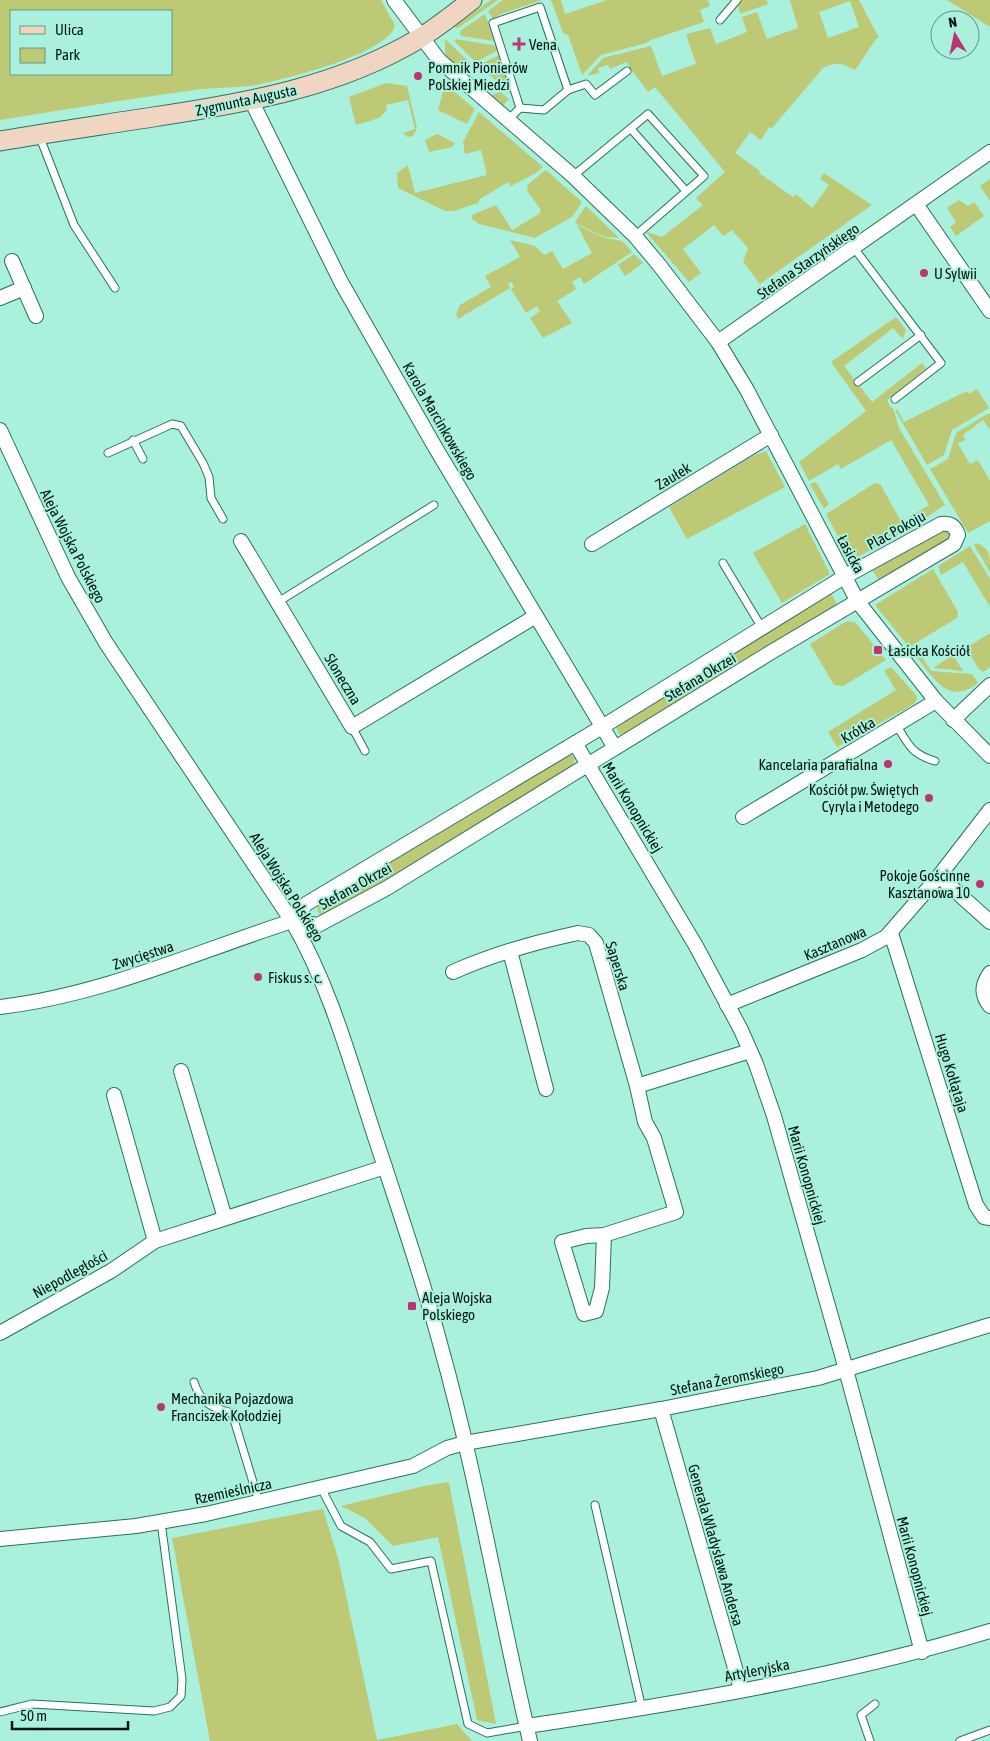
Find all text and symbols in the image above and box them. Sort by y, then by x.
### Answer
legend [10,10,172,75]
north arrow [930,10,980,60]
text: N [947,14,958,31]
text: Ulica [55,21,84,38]
place label: Vena [529,36,557,53]
marker: Vena [513,38,525,50]
text: Park [55,46,80,63]
place label: Pomnik Pionierów Polskiej Miedzi [428,59,528,93]
marker: Pomnik Pionierów Polskiej Miedzi [412,70,424,82]
street label: Zygmunta Augusta [194,81,298,119]
street label: Stefana Starzyńskiego [754,219,862,303]
place label: U Sylwii [934,265,977,282]
marker: U Sylwii [918,267,930,279]
street label: Karola Marcinkowskiego [399,359,481,483]
street label: Zaułek [652,459,694,493]
street label: Aleja Wojska Polskiego [37,486,109,606]
street label: Plac Pokoju [864,507,928,553]
street label: Łasicka [834,532,868,576]
place label: Łasicka Kościół [888,642,970,659]
marker: Łasicka Kościół [872,644,884,656]
street label: Stefana Okrzei [661,649,739,705]
street label: Słoneczna [321,650,365,708]
street label: Krótka [838,713,878,747]
place label: Kancelaria parafialna [759,756,878,773]
marker: Kancelaria parafialna [882,758,894,770]
street label: Marii Konopnickiej [599,759,667,855]
place label: Kościół pw. Świętych Cyryla i Metodego [809,781,919,815]
marker: Kościół pw. Świętych Cyryla i Metodego [923,792,935,804]
street label: Aleja Wojska Polskiego [247,829,327,945]
street label: Stefana Okrzei [316,859,394,913]
place label: Pokoje Gościnne Kasztanowa 10 [879,867,970,901]
marker: Pokoje Gościnne Kasztanowa 10 [974,878,986,890]
street label: Kasztanowa [801,922,869,964]
street label: Zwycięstwa [110,937,176,973]
street label: Saperska [602,939,634,993]
place label: Fiskus s. c. [268,969,323,986]
marker: Fiskus s. c. [252,971,264,983]
street label: Hugo Kołłątaja [932,1031,972,1115]
street label: Marii Konopnickiej [785,1124,829,1226]
street label: Niepodległości [30,1247,110,1301]
place label: Aleja Wojska Polskiego [422,1289,492,1323]
marker: Aleja Wojska Polskiego [406,1300,418,1312]
street label: Stefana Żeromskiego [669,1360,785,1398]
place label: Mechanika Pojazdowa Franciszek Kołodziej [171,1390,294,1424]
marker: Mechanika Pojazdowa Franciszek Kołodziej [155,1401,167,1413]
street label: Generała Władysława Andersa [685,1462,747,1628]
street label: Rzemieślnicza [193,1475,273,1507]
street label: Marii Konopnickiej [894,1515,936,1617]
street label: Artyleryjska [723,1655,791,1685]
scale bar [12,1698,129,1730]
text: 50 m [20,1707,47,1724]

